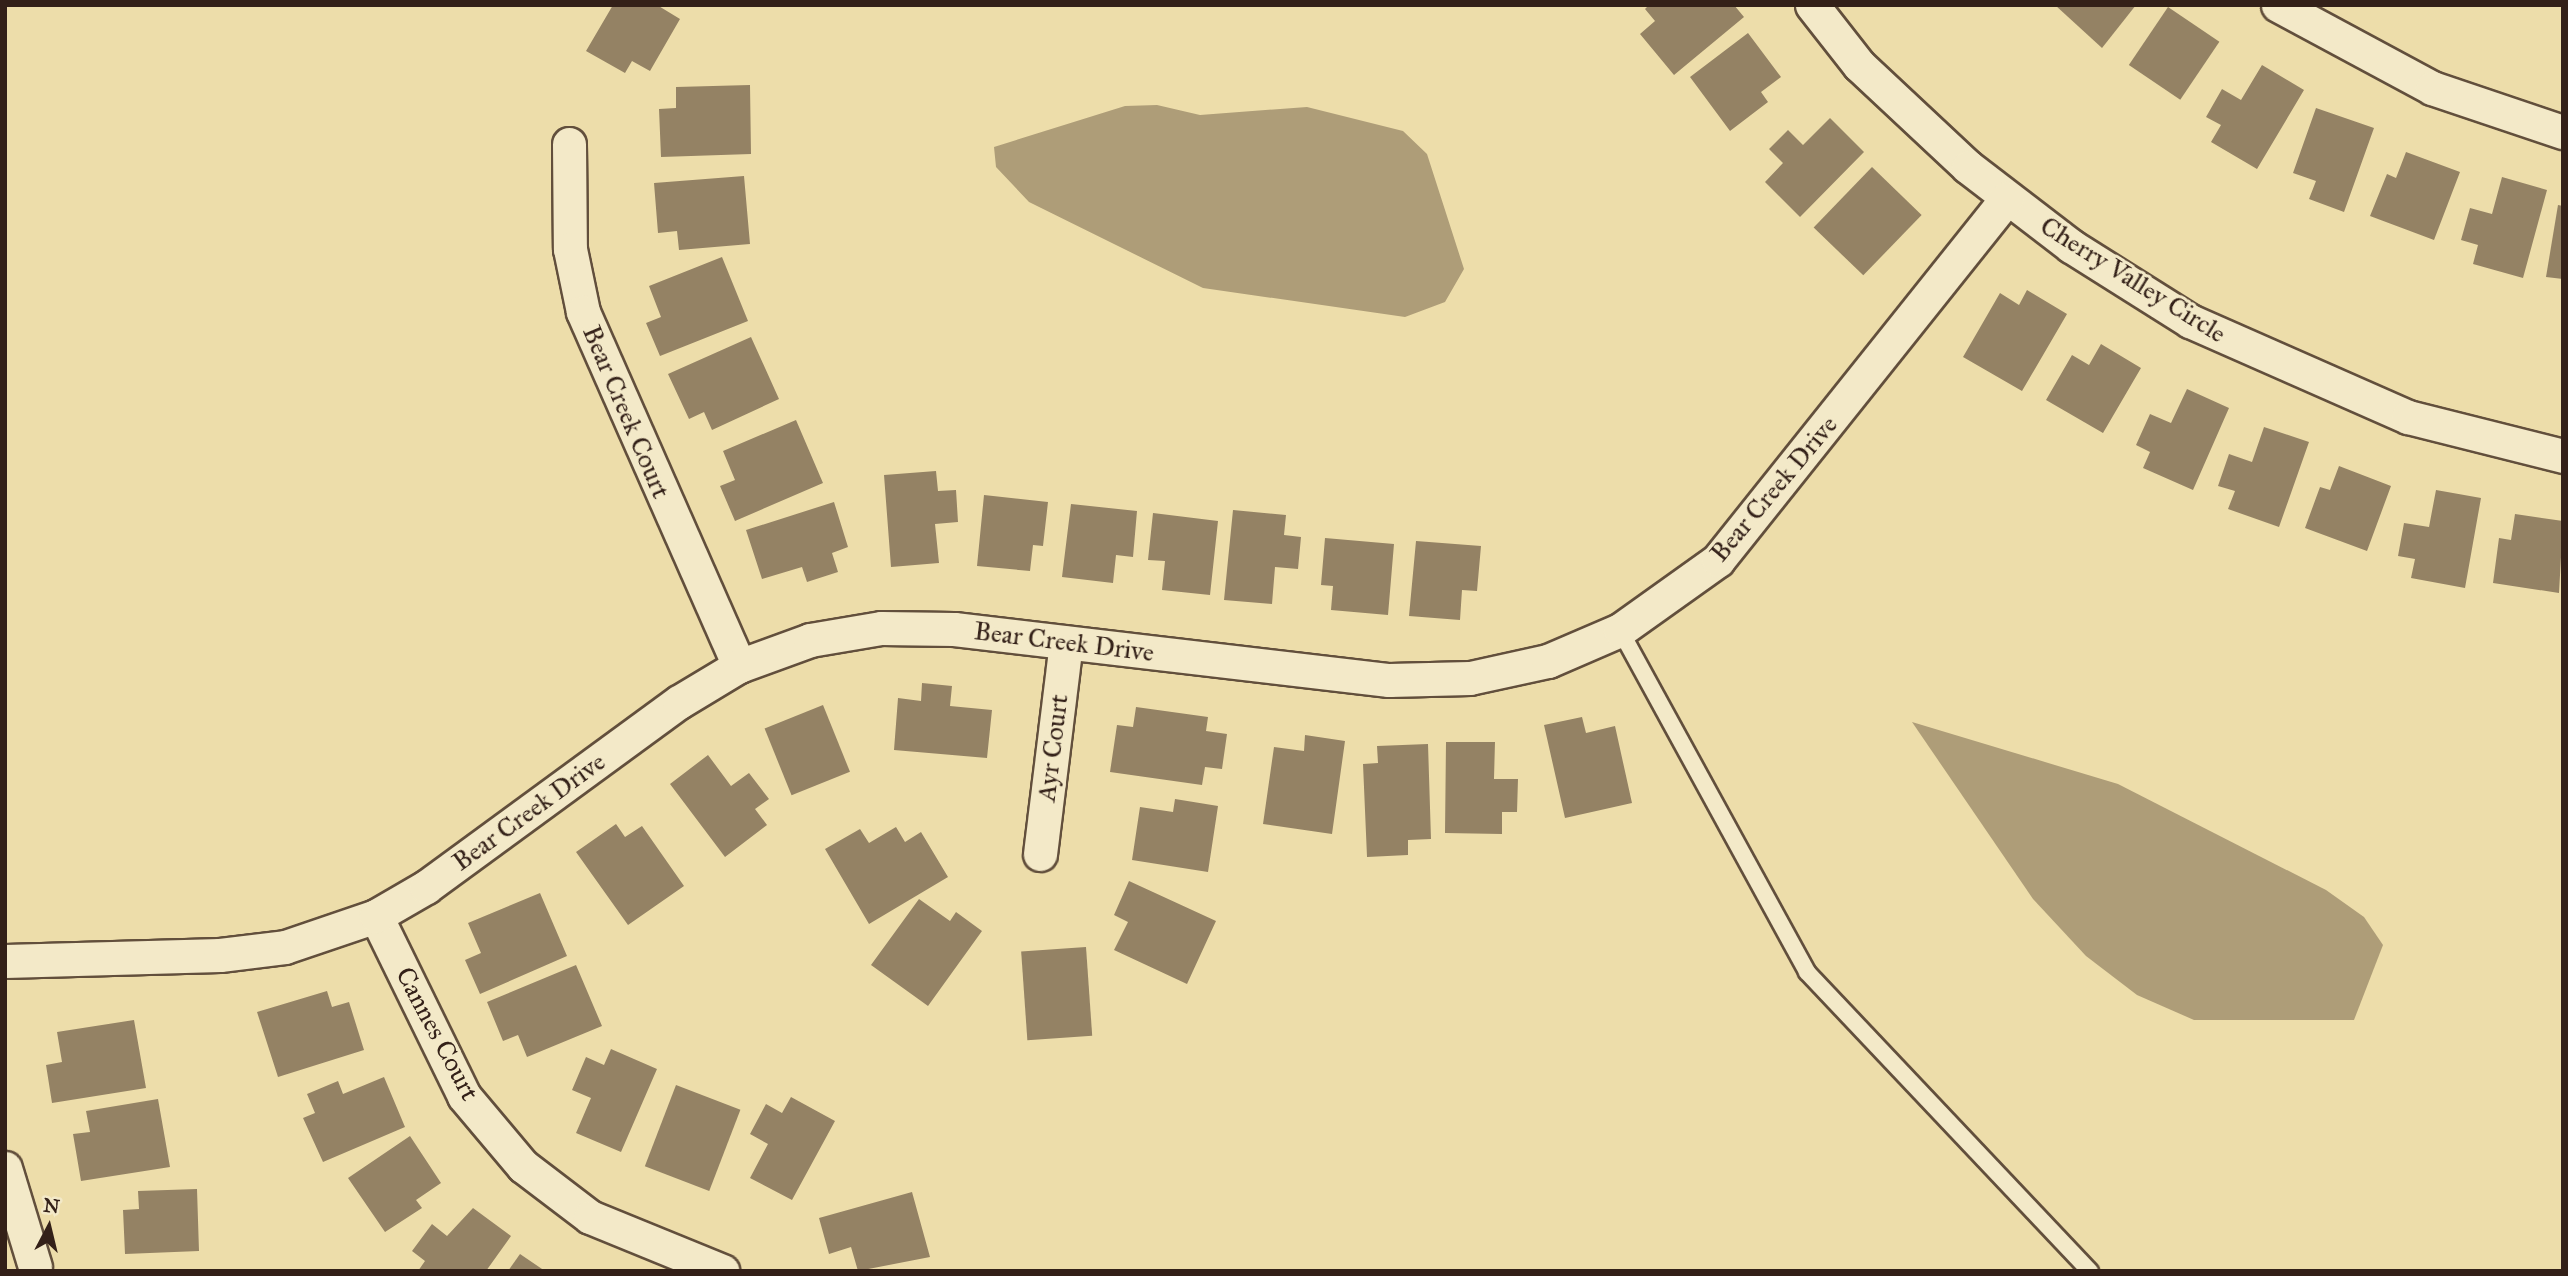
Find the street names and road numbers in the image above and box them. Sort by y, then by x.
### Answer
street label: Cherry Valley Circle [2034,210,2232,350]
street label: Bear Creek Court [576,321,676,503]
street label: Bear Creek Drive [1704,410,1844,568]
street label: Bear Creek Drive [972,615,1156,669]
street label: Ayr Court [1031,693,1075,803]
street label: Bear Creek Drive [447,746,611,878]
street label: Cannes Court [389,962,485,1106]

